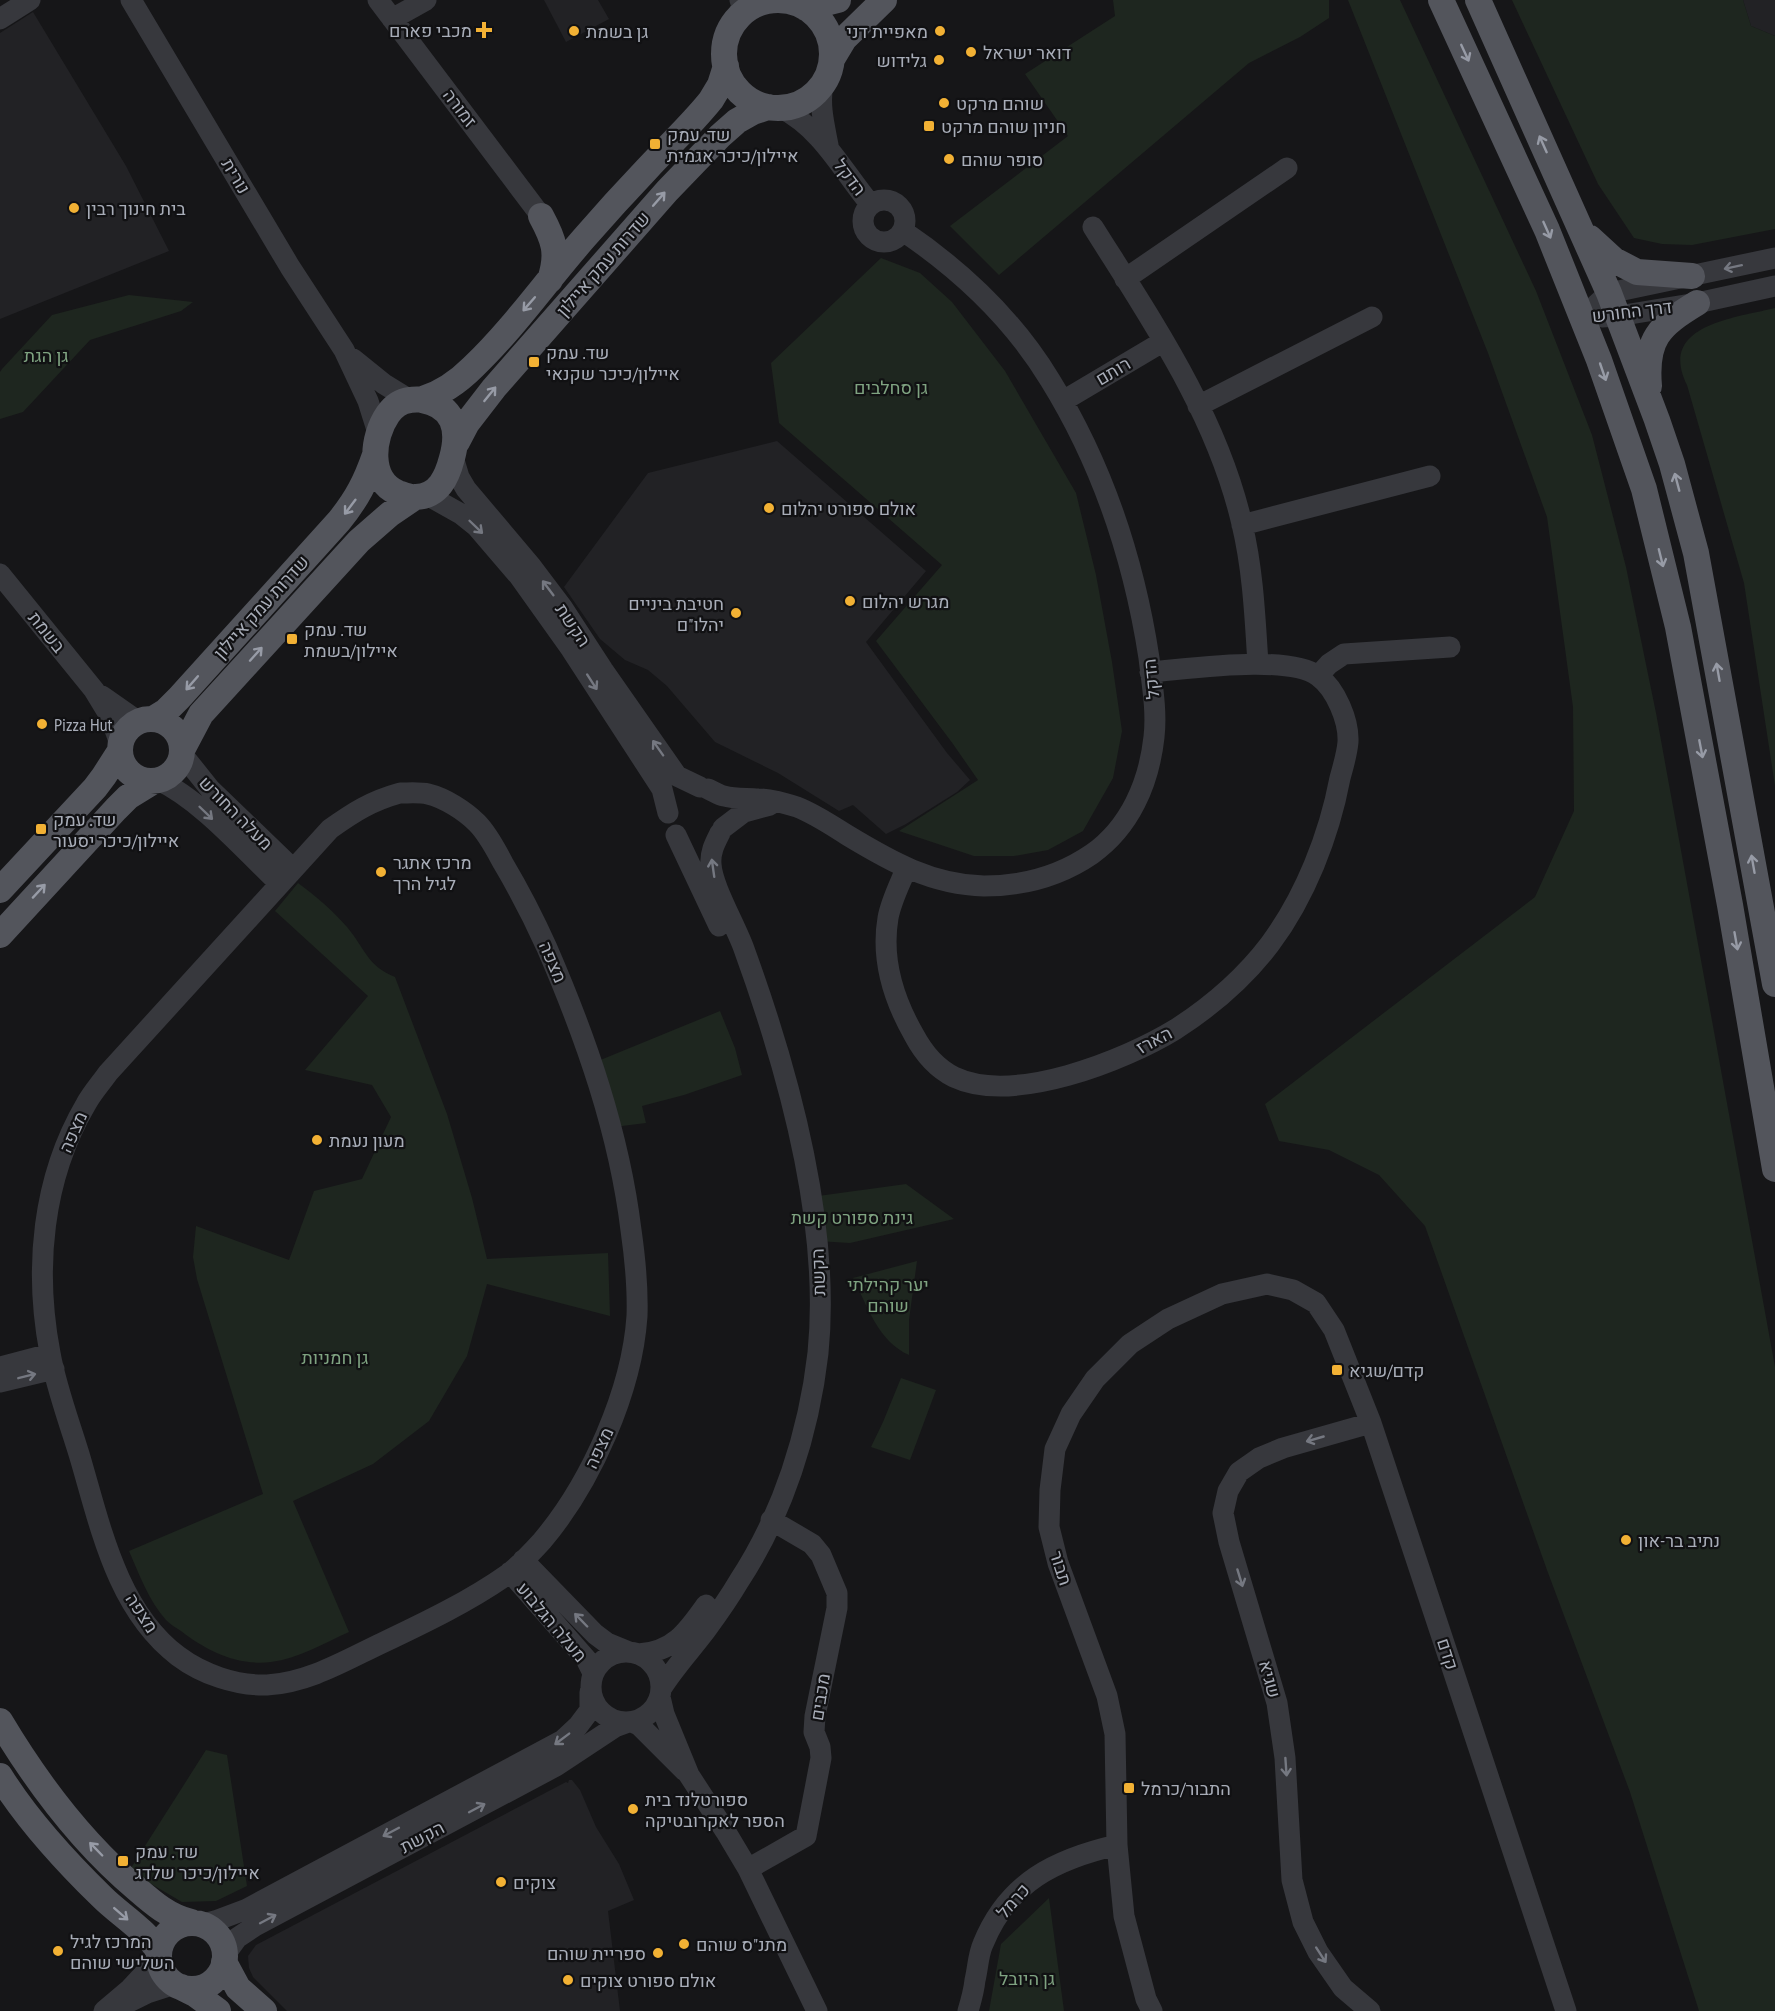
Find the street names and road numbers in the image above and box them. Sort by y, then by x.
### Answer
street label: זמורה [438,84,482,132]
street label: נורית [217,154,255,198]
street label: הדקל [829,154,871,200]
street label: שדרות עמק איילון [551,207,655,321]
street label: דרך החורש [1590,295,1674,327]
street label: רותם [1091,352,1135,390]
street label: שדרות עמק איילון [208,550,314,664]
street label: הקשת [550,599,596,651]
street label: בשמת [23,607,71,658]
street label: הדקל [1137,658,1165,700]
street label: מעלה החורש [194,771,278,855]
street label: מצפה [534,938,572,986]
street label: הארז [1132,1021,1176,1059]
street label: מצפה [54,1108,92,1156]
street label: הקשת [806,1248,830,1296]
street label: מצפה [579,1424,619,1472]
street label: תבור [1045,1548,1077,1588]
street label: מעלה הגלבוע [512,1577,592,1667]
street label: מצפה [121,1589,163,1637]
street label: קדם [1432,1635,1464,1673]
street label: שגיא [1254,1658,1286,1700]
street label: מכבים [805,1672,835,1722]
street label: הקשת [396,1816,448,1858]
street label: כרמל [991,1879,1035,1923]

